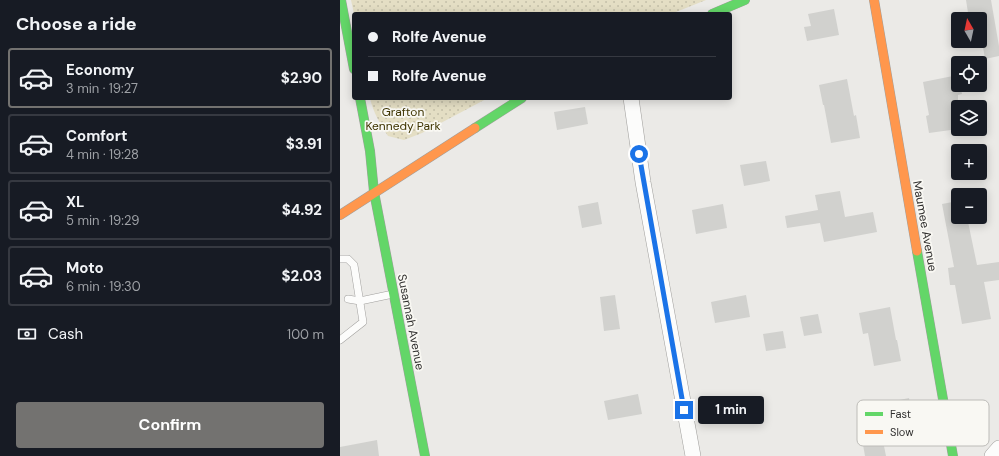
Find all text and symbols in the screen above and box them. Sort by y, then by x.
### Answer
text: Choose a ride [16,12,137,36]
north arrow [951,12,987,48]
map controls [951,12,987,224]
text: Rolfe Avenue [392,27,486,47]
button: locate [951,56,987,92]
icon: car [18,60,54,96]
text: Economy [66,60,134,80]
text: Rolfe Avenue [392,66,486,86]
text: $2.90 [281,68,322,88]
text: 3 min · 19:27 [66,80,138,97]
button: layers [951,100,987,136]
park label: Grafton Kennedy Park [365,104,441,134]
icon: car [18,126,54,162]
text: Comfort [66,126,127,146]
text: $3.91 [286,134,322,154]
button: + [951,144,987,180]
route start [630,145,648,163]
text: 4 min · 19:28 [66,146,139,163]
street label: Maumee Avenue [909,179,941,273]
button: − [951,188,987,224]
icon: car [18,192,54,228]
text: XL [66,192,84,212]
text: $4.92 [282,200,322,220]
text: 5 min · 19:29 [66,212,139,229]
icon: car [18,258,54,294]
text: Moto [66,258,104,278]
text: $2.03 [281,266,322,286]
street label: Susannah Avenue [394,273,428,372]
text: 6 min · 19:30 [66,278,141,295]
icon: cash [16,323,38,345]
text: Cash [48,324,83,344]
text: 100 m [287,326,324,343]
callout: 1 min [698,396,764,424]
legend [857,400,989,446]
route end [675,401,693,419]
text: 1 min [715,401,747,418]
button: Confirm [16,402,324,448]
text: Fast [890,407,911,421]
text: Slow [890,425,914,439]

